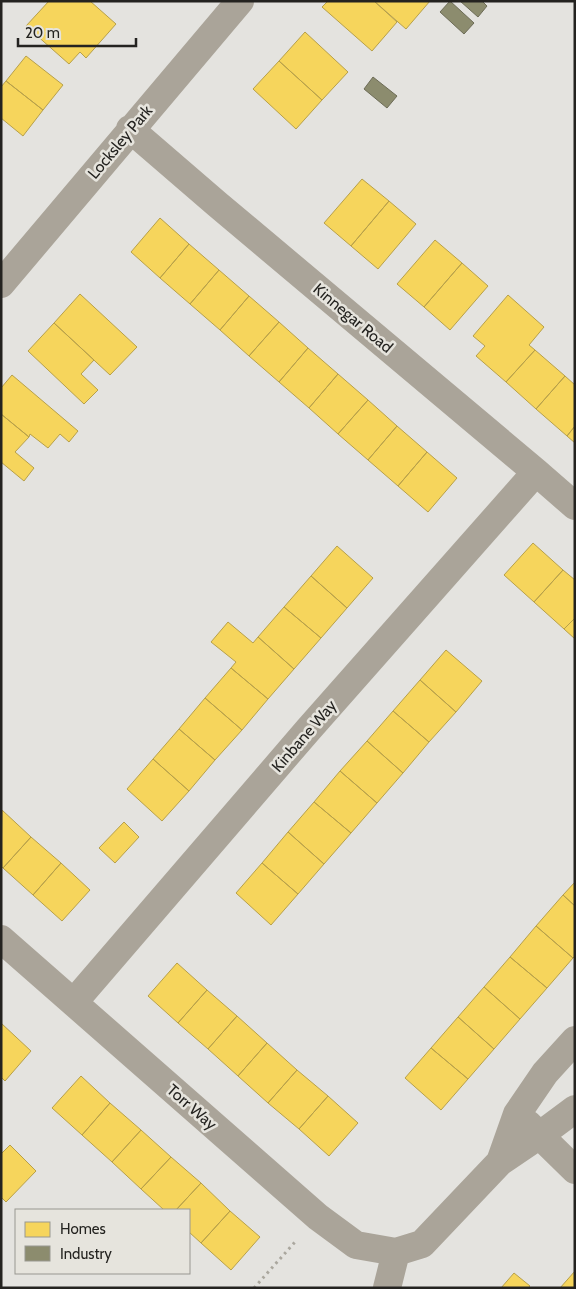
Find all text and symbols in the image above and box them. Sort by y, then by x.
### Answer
scale bar [18,15,135,47]
text: 20 m [25,24,60,42]
street label: Locksley Park [84,101,157,183]
street label: Kinnegar Road [309,279,397,357]
street label: Kinbane Way [268,696,340,776]
street label: Torr Way [163,1080,221,1134]
legend [15,1209,190,1274]
text: Homes [60,1220,106,1238]
text: Industry [60,1245,112,1263]

